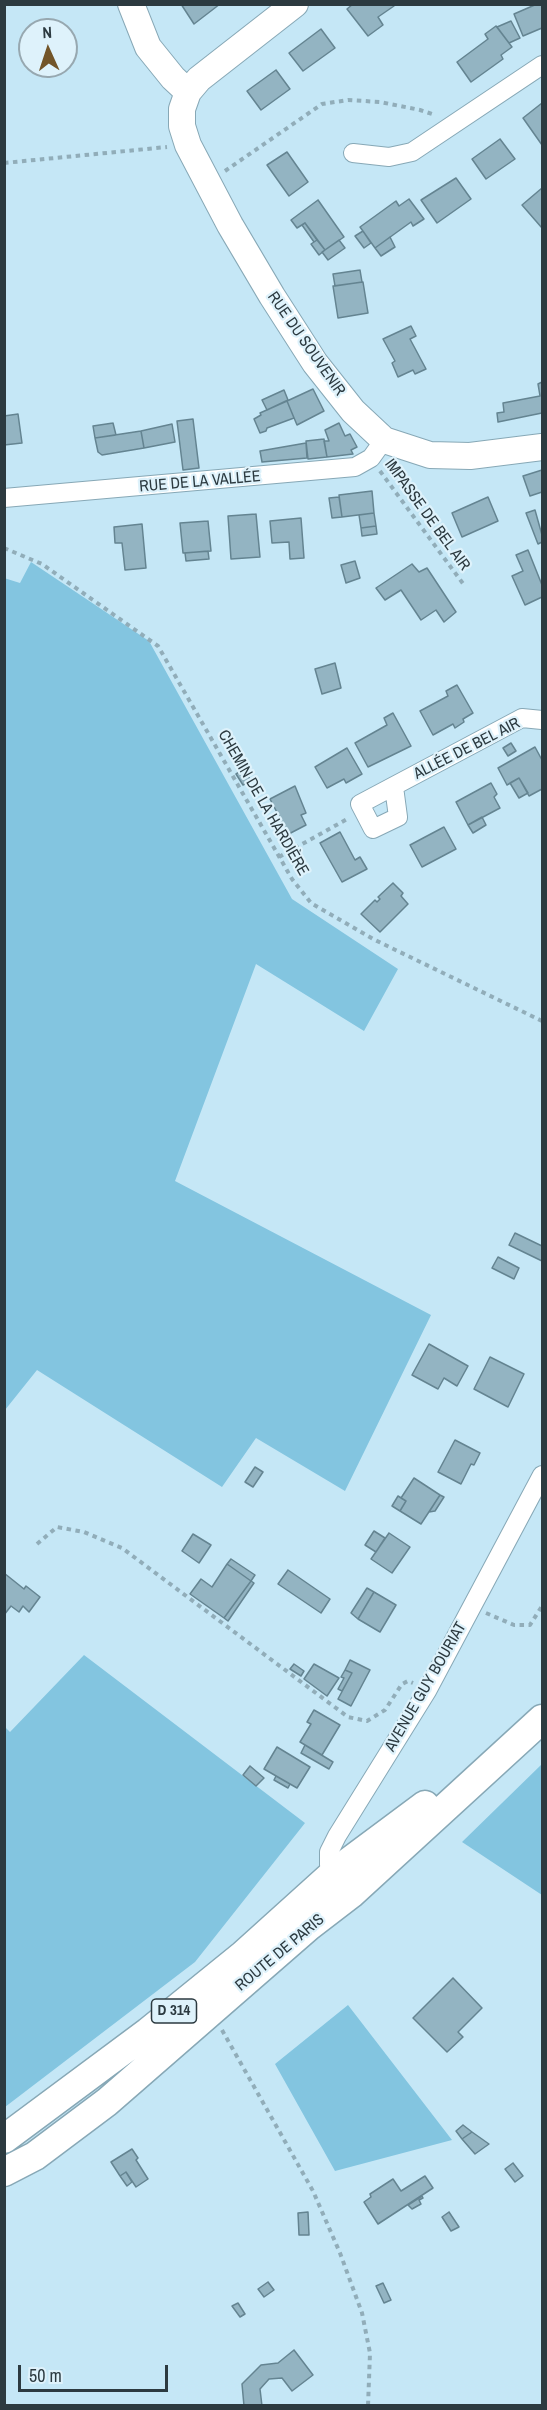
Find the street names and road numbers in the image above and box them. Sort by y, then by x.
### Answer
street label: RUE DU SOUVENIR [263,288,349,400]
street label: IMPASSE DE BEL AIR [380,455,474,575]
street label: RUE DE LA VALLÉE [139,467,261,497]
street label: ALLÉE DE BEL AIR [411,714,523,784]
street label: CHEMIN DE LA HARDIÈRE [213,727,313,879]
street label: AVENUE GUY BOURIAT [381,1619,471,1755]
street label: ROUTE DE PARIS [232,1910,328,1996]
road number: D 314 [152,1999,196,2023]

